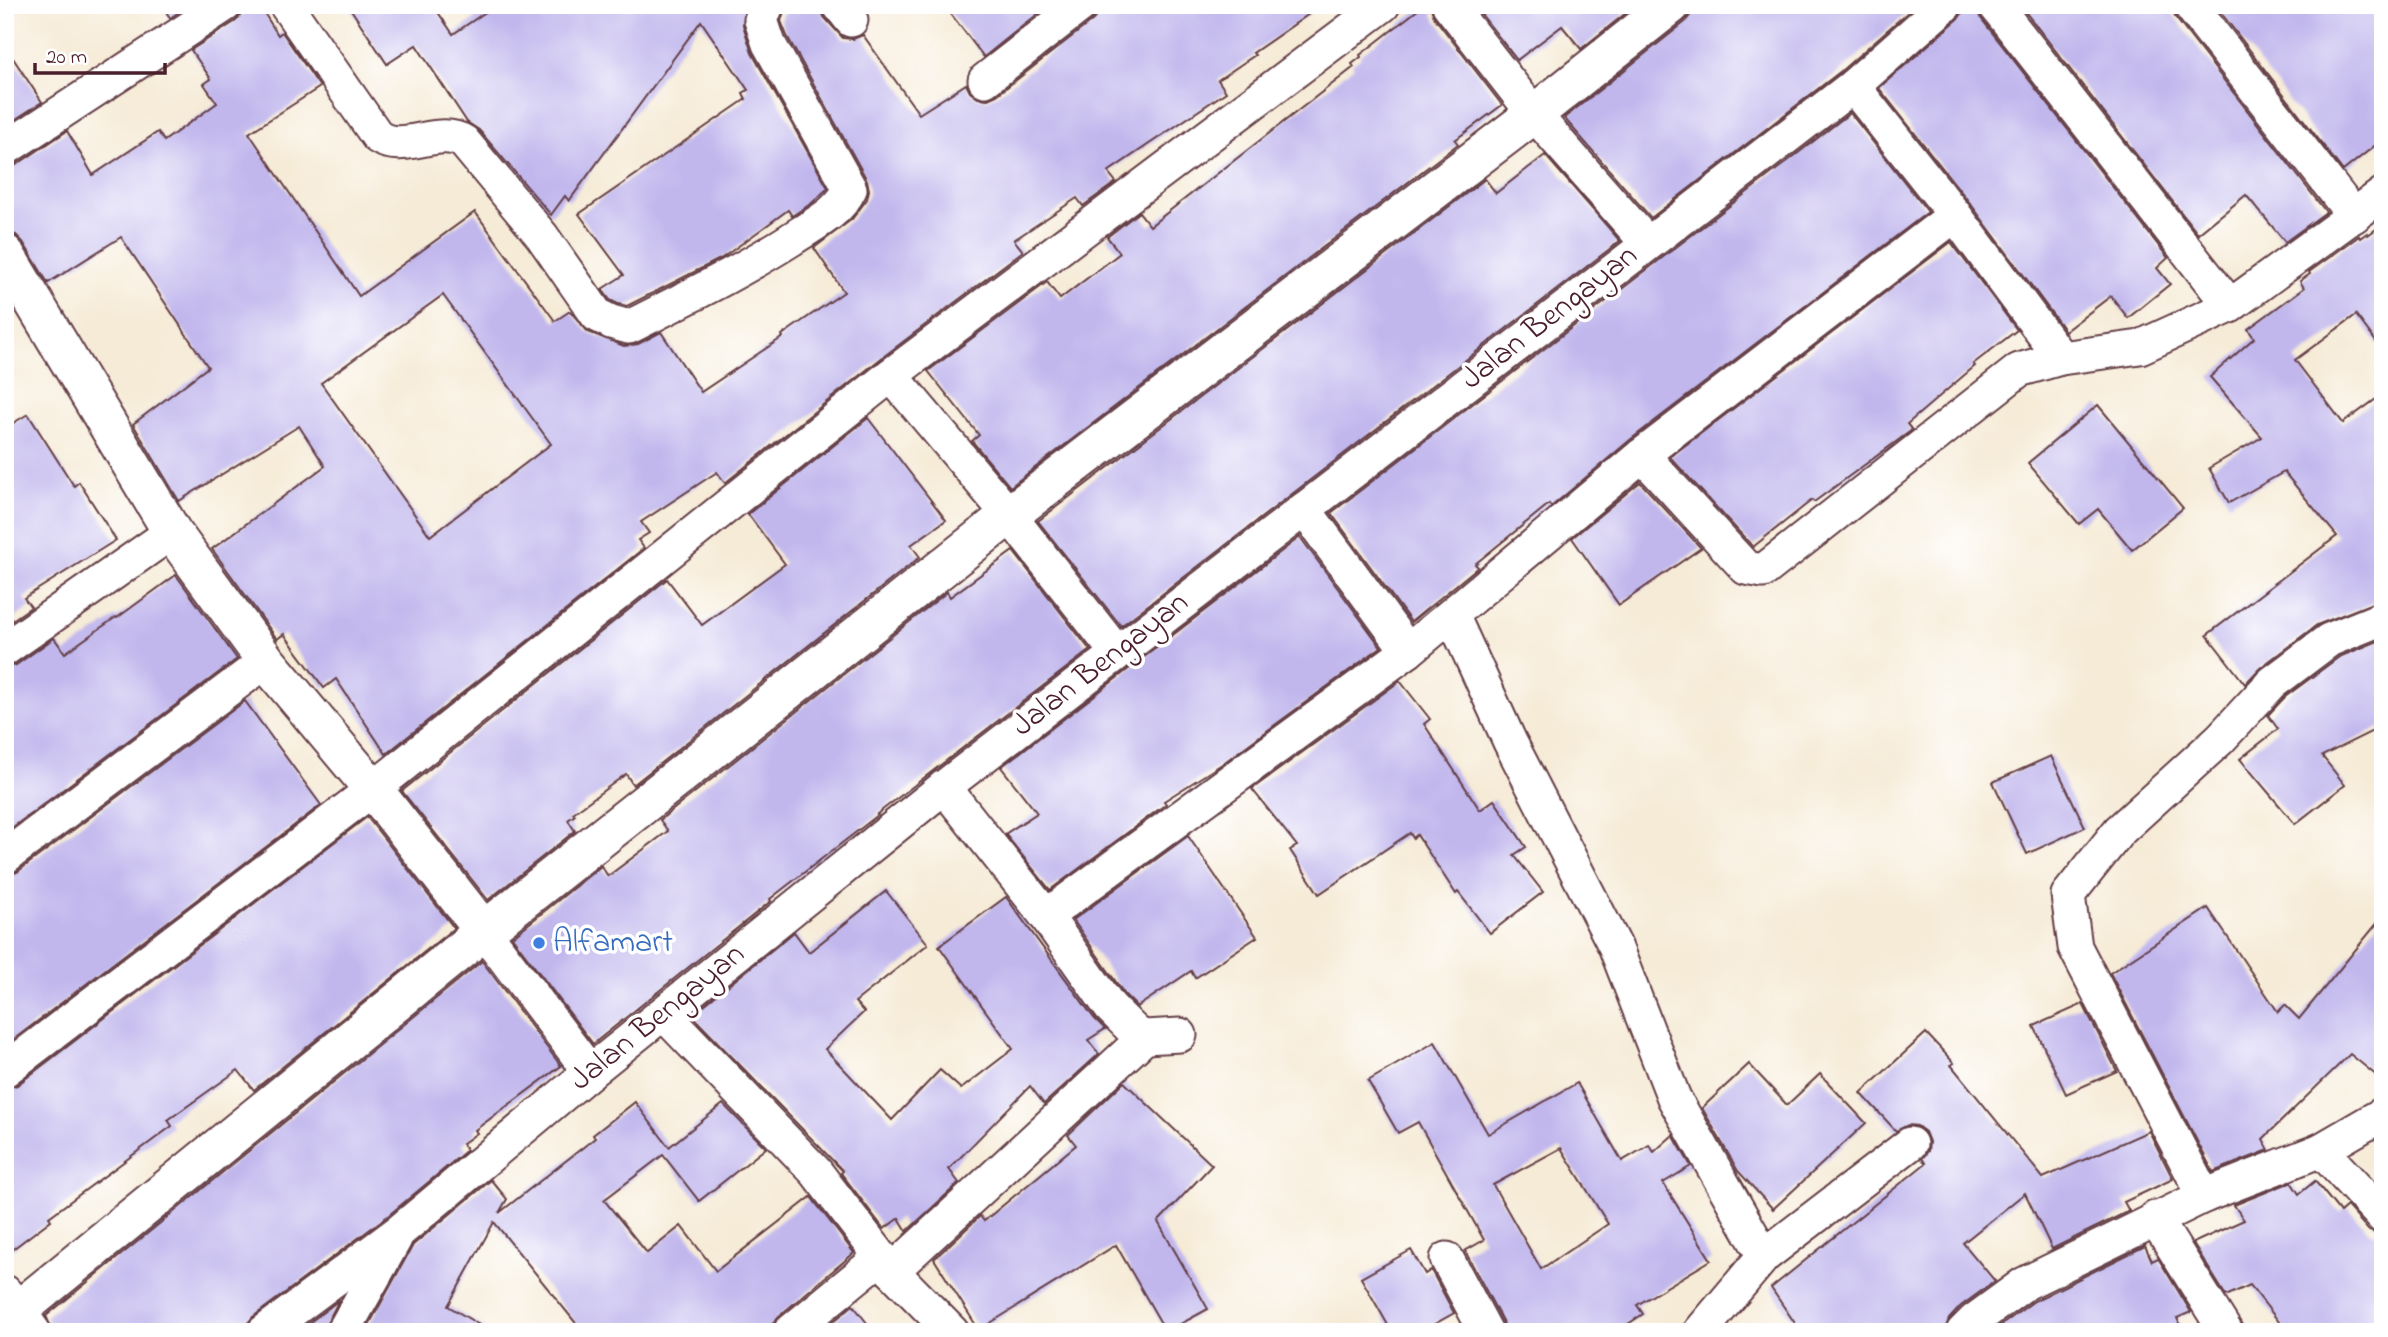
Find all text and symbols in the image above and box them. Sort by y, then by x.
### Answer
scale bar [35,32,164,76]
text: 20 m [46,43,87,73]
street label: Jalan Bengayan [1451,234,1649,402]
street label: Jalan Bengayan [1002,581,1200,749]
place label: Alfamart [553,920,673,967]
street label: Jalan Bengayan [560,933,756,1103]
marker: Alfamart [531,935,547,951]

